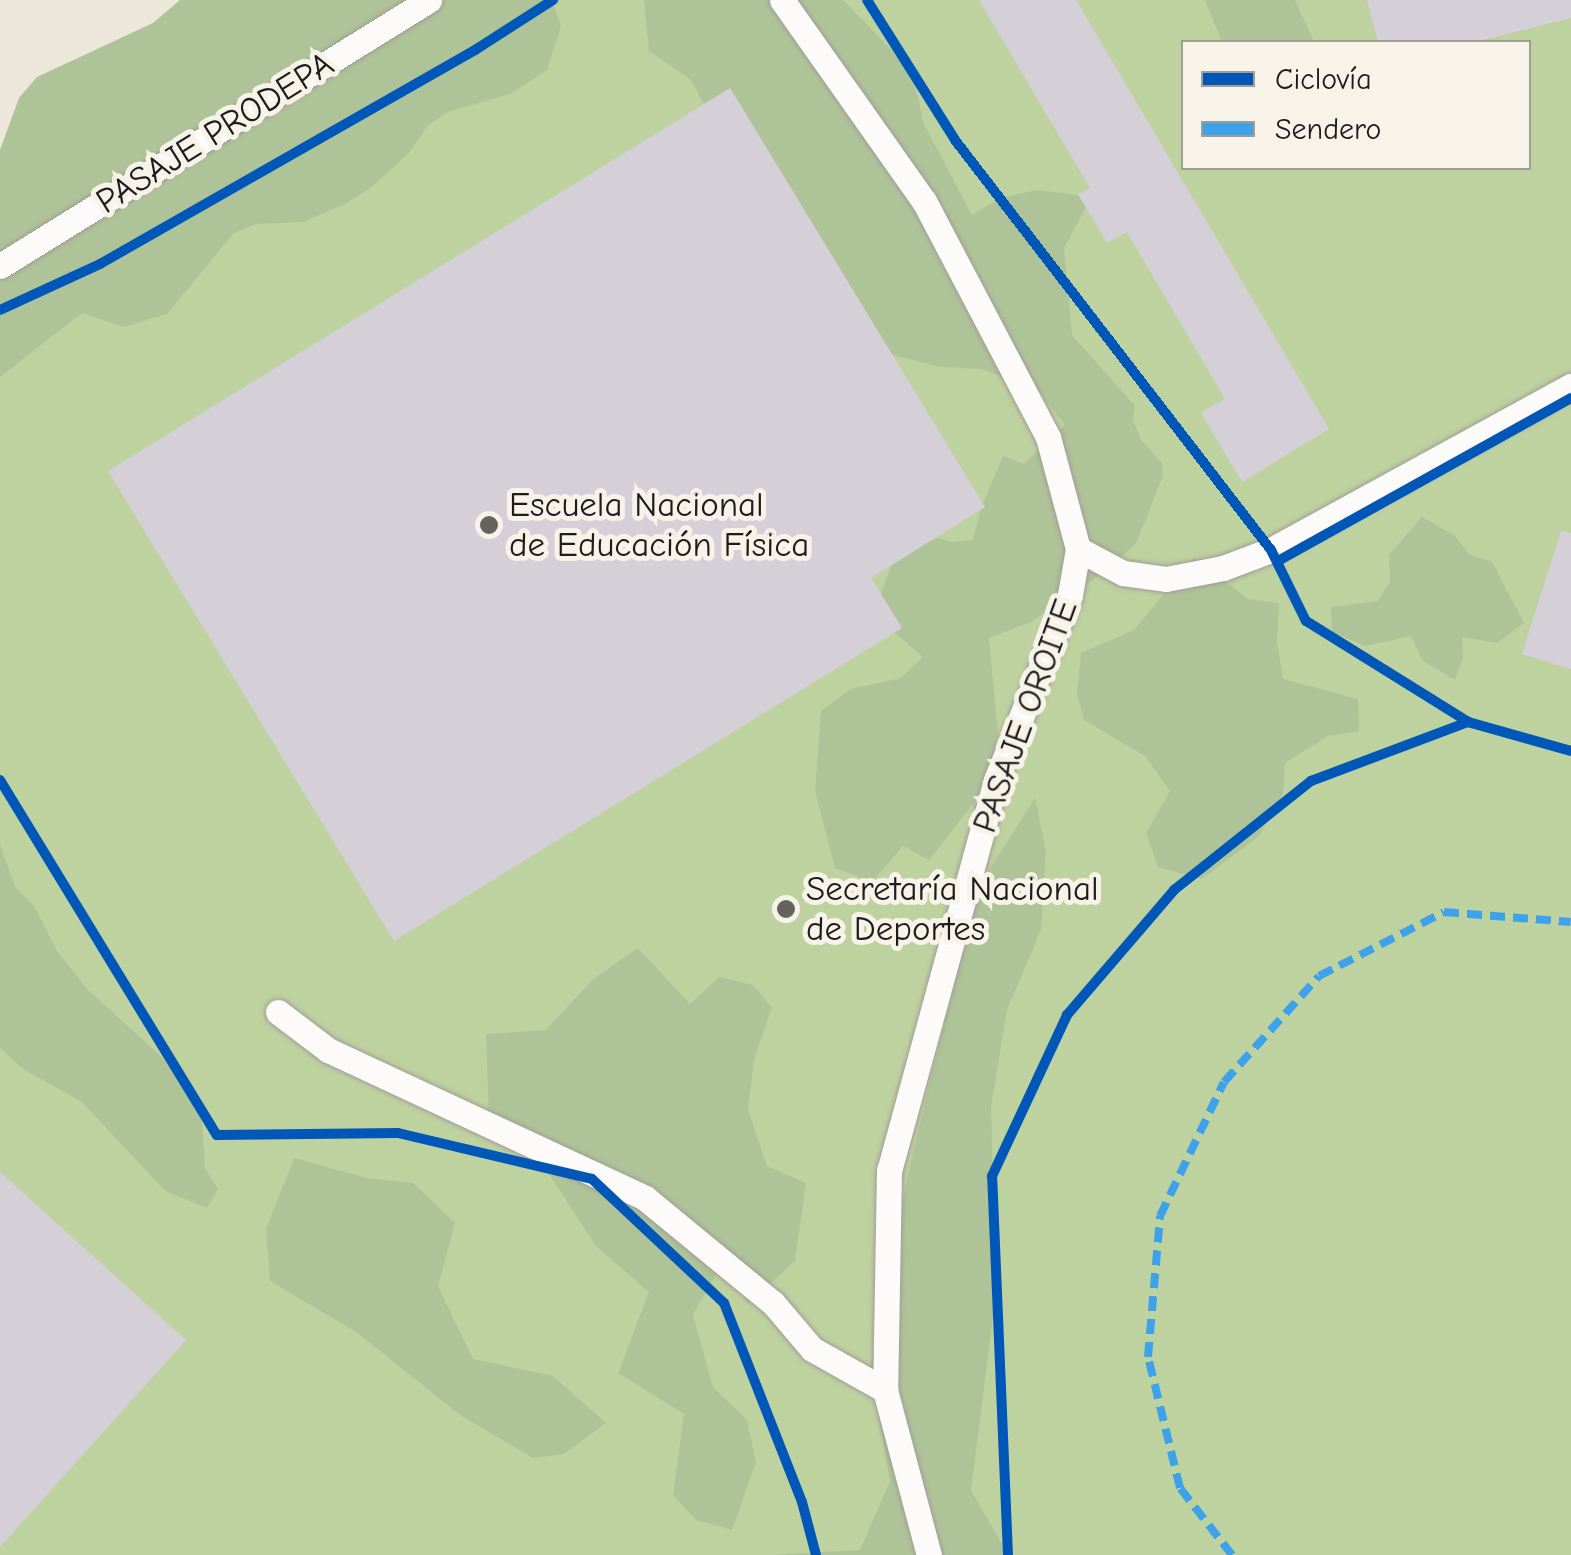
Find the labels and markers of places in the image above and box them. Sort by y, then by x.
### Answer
place label: Escuela Nacional de Educación Física [509,484,809,566]
marker: Escuela Nacional de Educación Física [478,514,500,536]
place label: Secretaría Nacional de Deportes [806,868,1099,950]
marker: Secretaría Nacional de Deportes [775,898,797,920]

